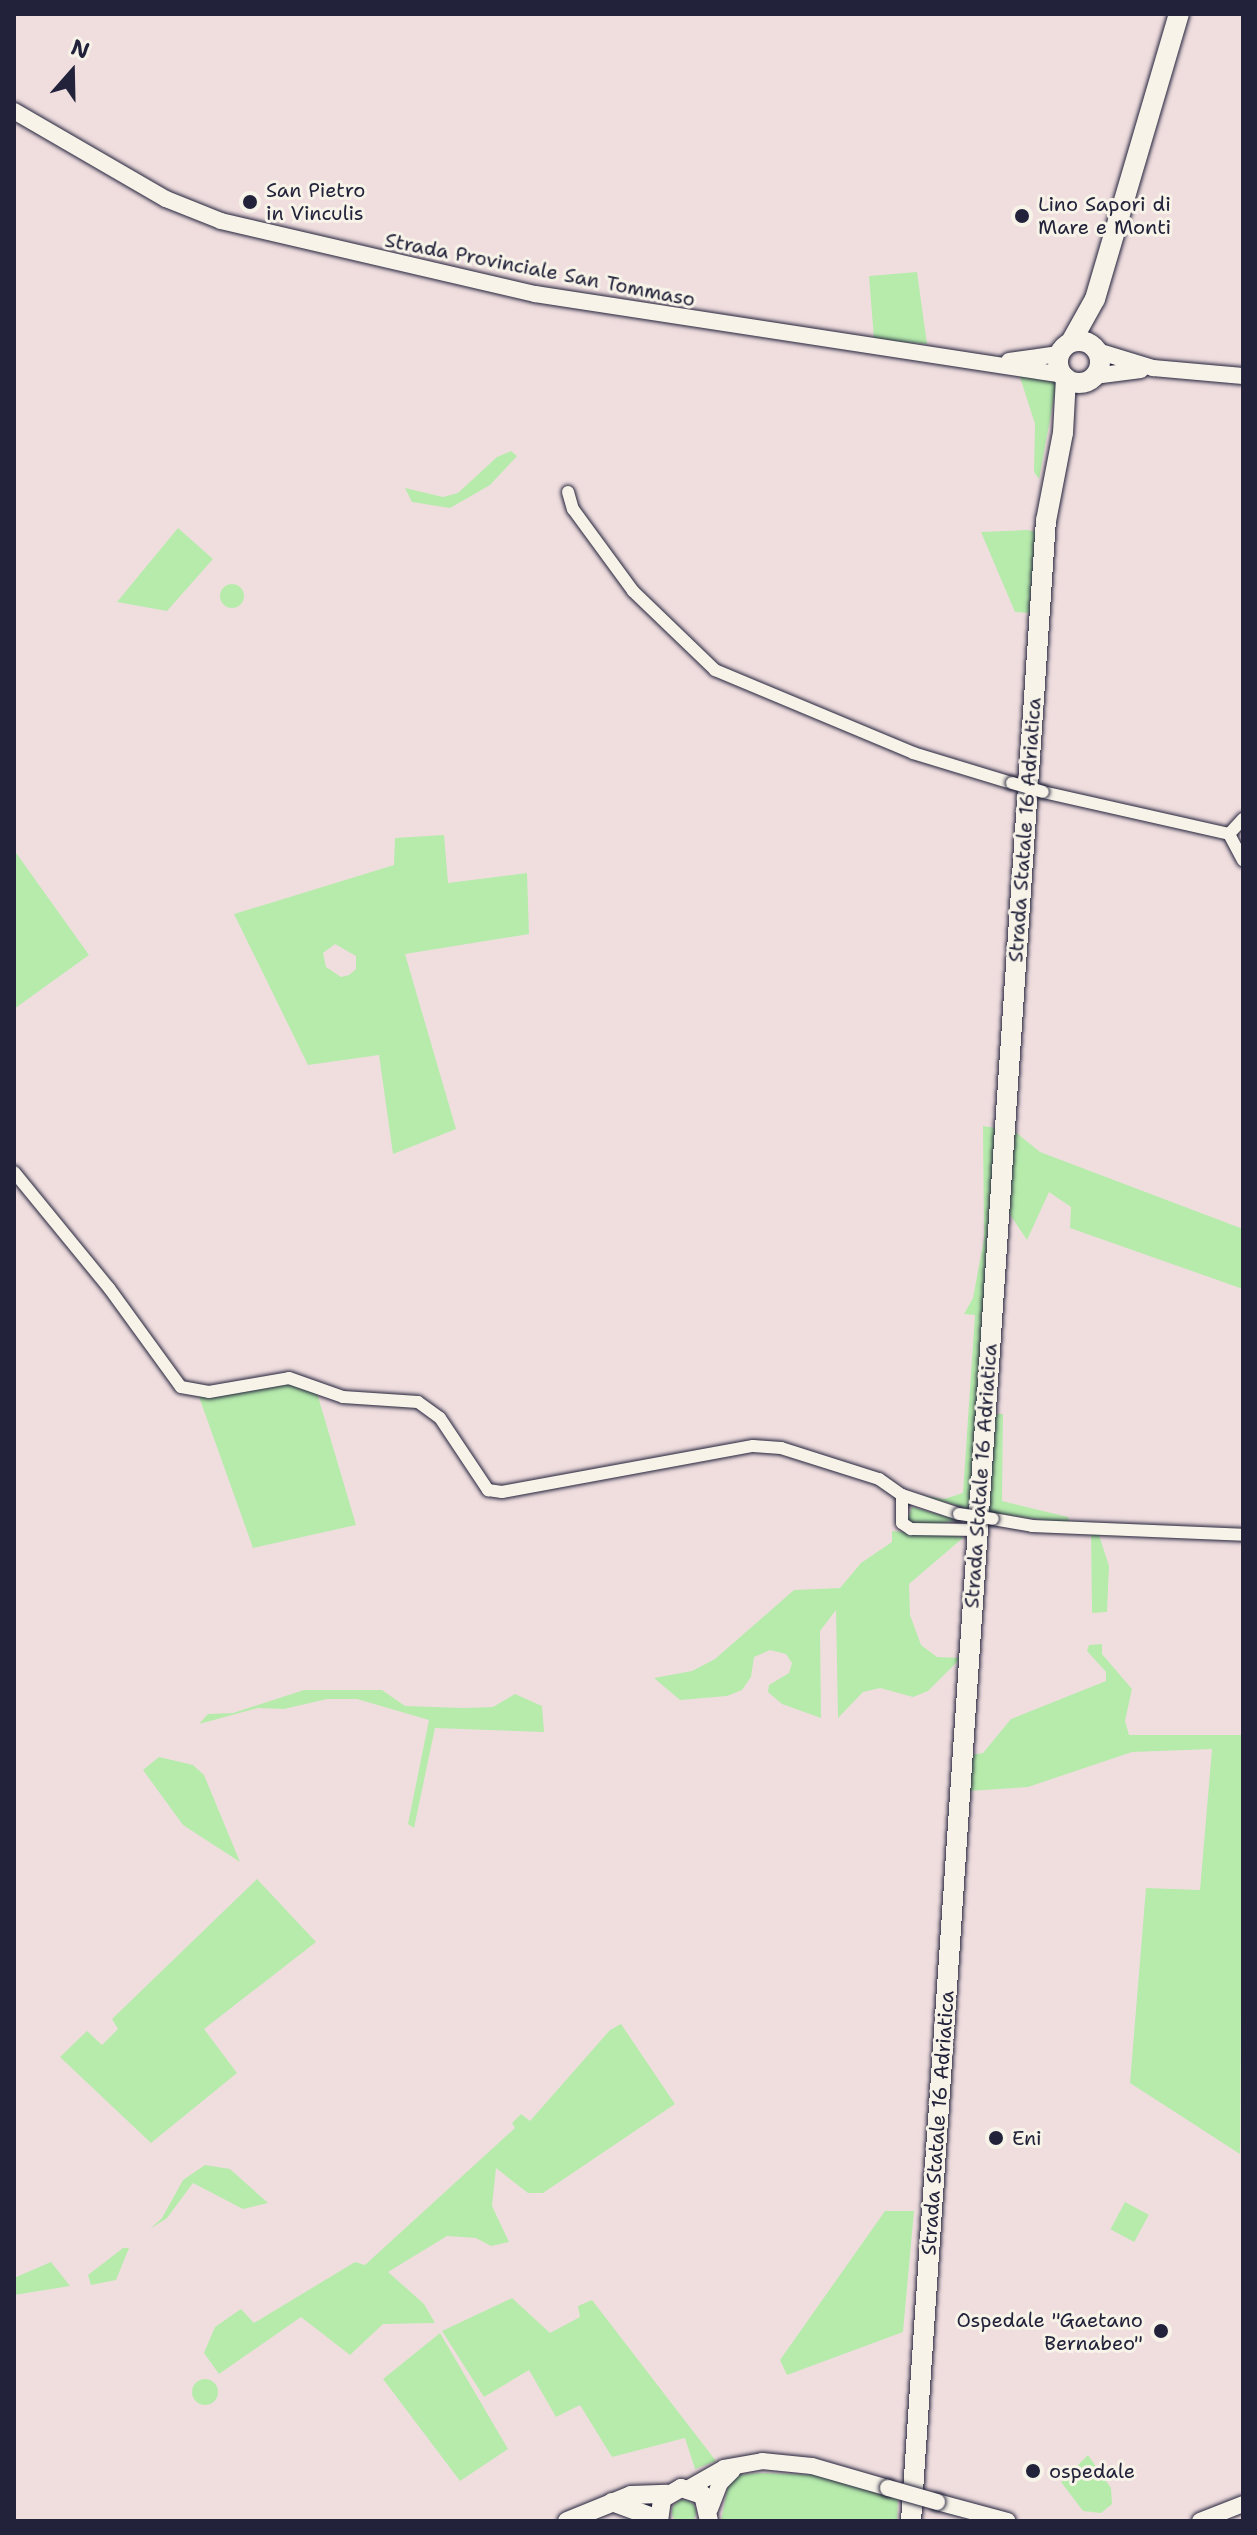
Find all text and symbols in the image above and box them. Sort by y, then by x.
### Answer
north arrow [32,32,112,112]
text: N [67,32,94,66]
place label: San Pietro in Vinculis [266,178,365,225]
place label: Lino Sapori di Mare e Monti [1038,192,1171,239]
marker: San Pietro in Vinculis [241,193,259,211]
marker: Lino Sapori di Mare e Monti [1013,207,1031,225]
street label: Strada Provinciale San Tommaso [383,228,697,312]
street label: Strada Statale 16 Adriatica [1004,697,1046,963]
street label: Strada Statale 16 Adriatica [960,1343,1002,1609]
street label: Strada Statale 16 Adriatica [917,1990,959,2256]
place label: Eni [1012,2126,1042,2150]
marker: Eni [987,2129,1005,2147]
place label: Ospedale "Gaetano Bernabeo" [956,2308,1143,2355]
marker: Ospedale "Gaetano Bernabeo" [1150,2320,1172,2342]
place label: ospedale [1049,2459,1135,2483]
marker: ospedale [1024,2462,1042,2480]

